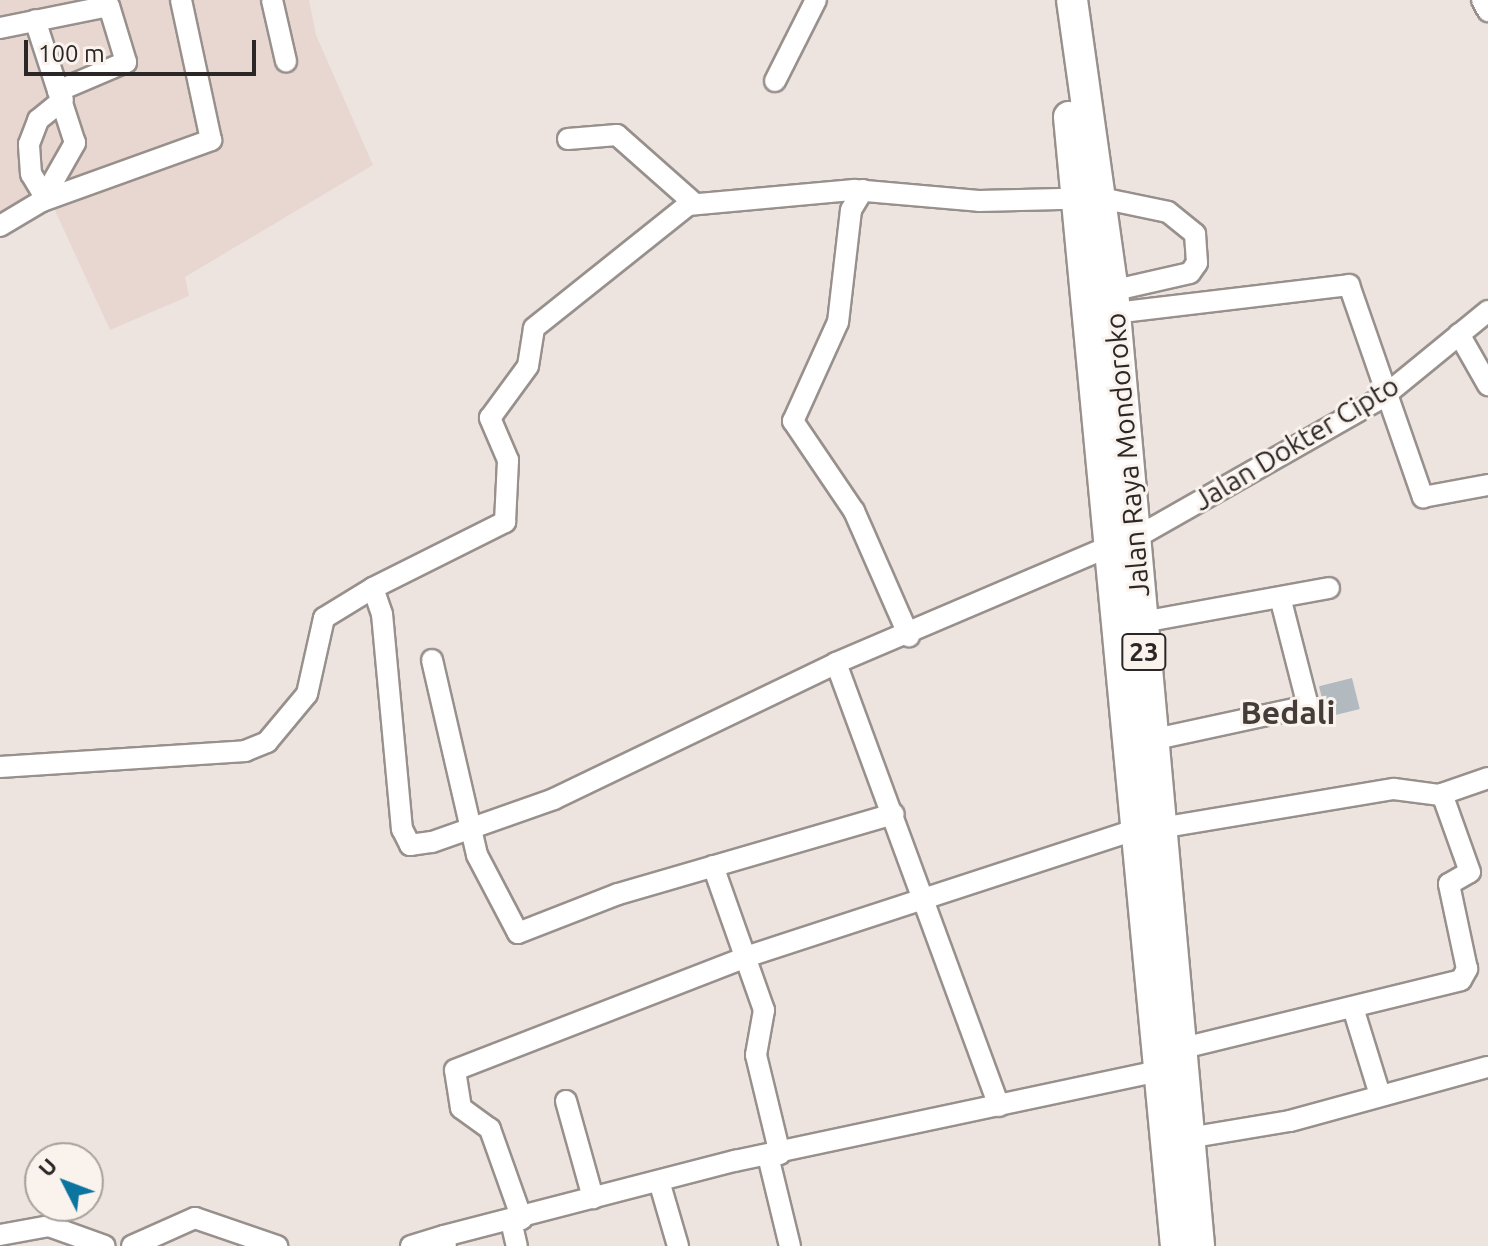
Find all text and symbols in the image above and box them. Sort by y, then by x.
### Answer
scale bar [28,24,260,74]
text: 100 m [38,40,105,67]
street label: Jalan Raya Mondoroko [1098,312,1156,598]
street label: Jalan Dokter Cipto [1187,368,1405,518]
road number: 23 [1120,630,1168,674]
district label: Bedali [1241,693,1335,731]
north arrow [24,1142,104,1222]
text: U [33,1153,62,1181]

